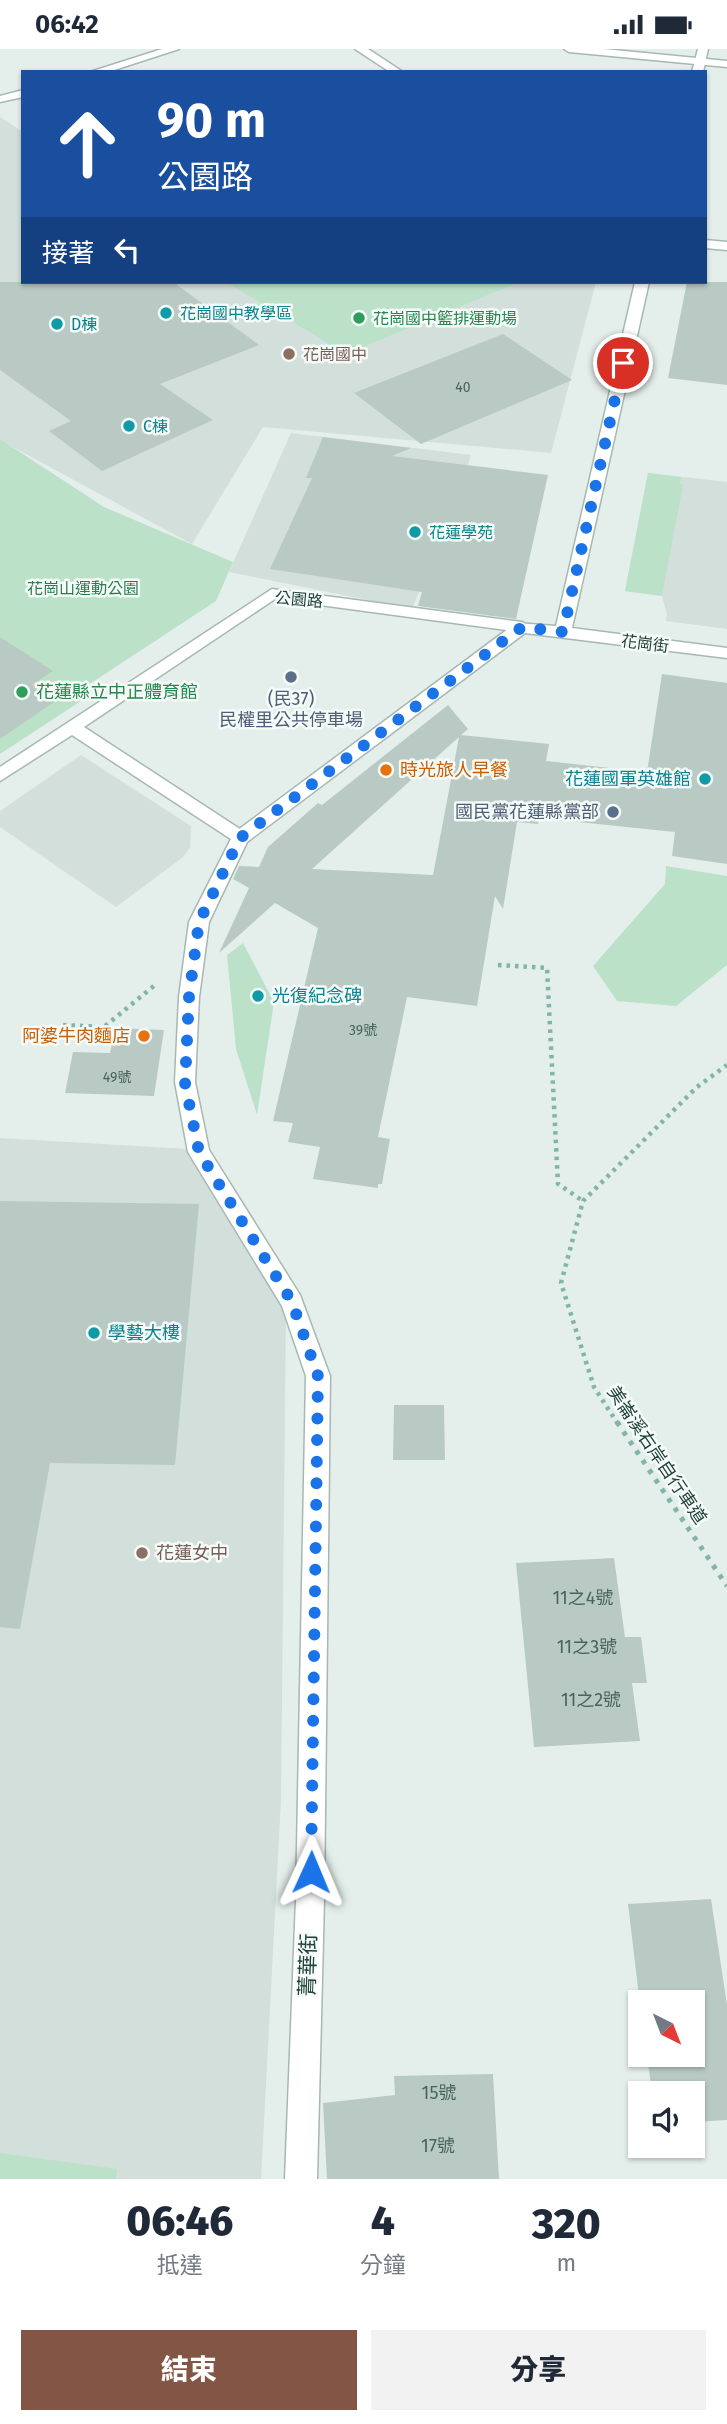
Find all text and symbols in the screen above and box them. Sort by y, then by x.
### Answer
text: 06:42 [35,9,99,40]
text: 90 m [157,91,266,150]
icon: ahead [42,98,133,189]
text: 公園路 [157,158,253,196]
icon: left [108,231,146,269]
text: 接著 [42,238,94,269]
place label: 花崗國中教學區 [180,304,292,323]
marker: 花崗國中教學區 [158,305,174,321]
place label: 花崗國中籃排運動場 [373,309,517,328]
marker: 花崗國中籃排運動場 [351,310,367,326]
place label: D棟 [71,315,97,334]
marker: D棟 [49,316,65,332]
pin [593,333,653,393]
icon: arrive [604,344,642,382]
place label: 花崗國中 [303,345,367,364]
marker: 花崗國中 [281,346,297,362]
house number: 40 [455,379,471,396]
place label: C棟 [143,417,168,436]
marker: C棟 [121,418,137,434]
place label: 花蓮學苑 [429,523,493,542]
marker: 花蓮學苑 [407,524,423,540]
park label: 花崗山運動公園 [27,579,139,598]
street label: 公園路 [274,588,324,611]
street label: 花崗街 [620,631,670,656]
marker: (民37) 民權里公共停車場 [283,669,299,685]
place label: 花蓮縣立中正體育館 [36,681,198,703]
marker: 花蓮縣立中正體育館 [14,684,30,700]
place label: (民37) 民權里公共停車場 [219,688,363,731]
place label: 時光旅人早餐 [400,759,508,781]
marker: 時光旅人早餐 [378,762,394,778]
place label: 花蓮國軍英雄館 [565,768,691,790]
marker: 花蓮國軍英雄館 [697,771,713,787]
place label: 國民黨花蓮縣黨部 [455,801,599,823]
marker: 國民黨花蓮縣黨部 [605,804,621,820]
place label: 光復紀念碑 [272,985,362,1007]
marker: 光復紀念碑 [250,988,266,1004]
house number: 39號 [349,1022,377,1039]
place label: 阿婆牛肉麵店 [22,1025,130,1047]
marker: 阿婆牛肉麵店 [136,1028,152,1044]
house number: 49號 [103,1069,131,1086]
place label: 學藝大樓 [108,1322,180,1344]
marker: 學藝大樓 [86,1325,102,1341]
street label: 美崙溪右岸自行車道 [603,1382,711,1528]
place label: 花蓮女中 [156,1542,228,1564]
marker: 花蓮女中 [134,1545,150,1561]
house number: 11之4號 [553,1587,613,1609]
house number: 11之3號 [557,1636,617,1658]
house number: 11之2號 [561,1689,621,1711]
position arrow [274,1835,348,1909]
street label: 菁華街 [294,1933,322,1997]
north arrow [628,1990,705,2067]
map controls [628,1990,705,2158]
button: sound [628,2081,705,2158]
house number: 15號 [422,2082,456,2104]
house number: 17號 [421,2135,455,2157]
text: 06:46 [126,2196,233,2246]
text: 4 [371,2196,395,2246]
text: 320 [532,2199,601,2249]
text: m [556,2249,576,2277]
text: 抵達 [157,2251,203,2279]
text: 分鐘 [360,2251,406,2279]
button: 結束 [21,2330,357,2410]
button: 分享 [371,2330,706,2410]

